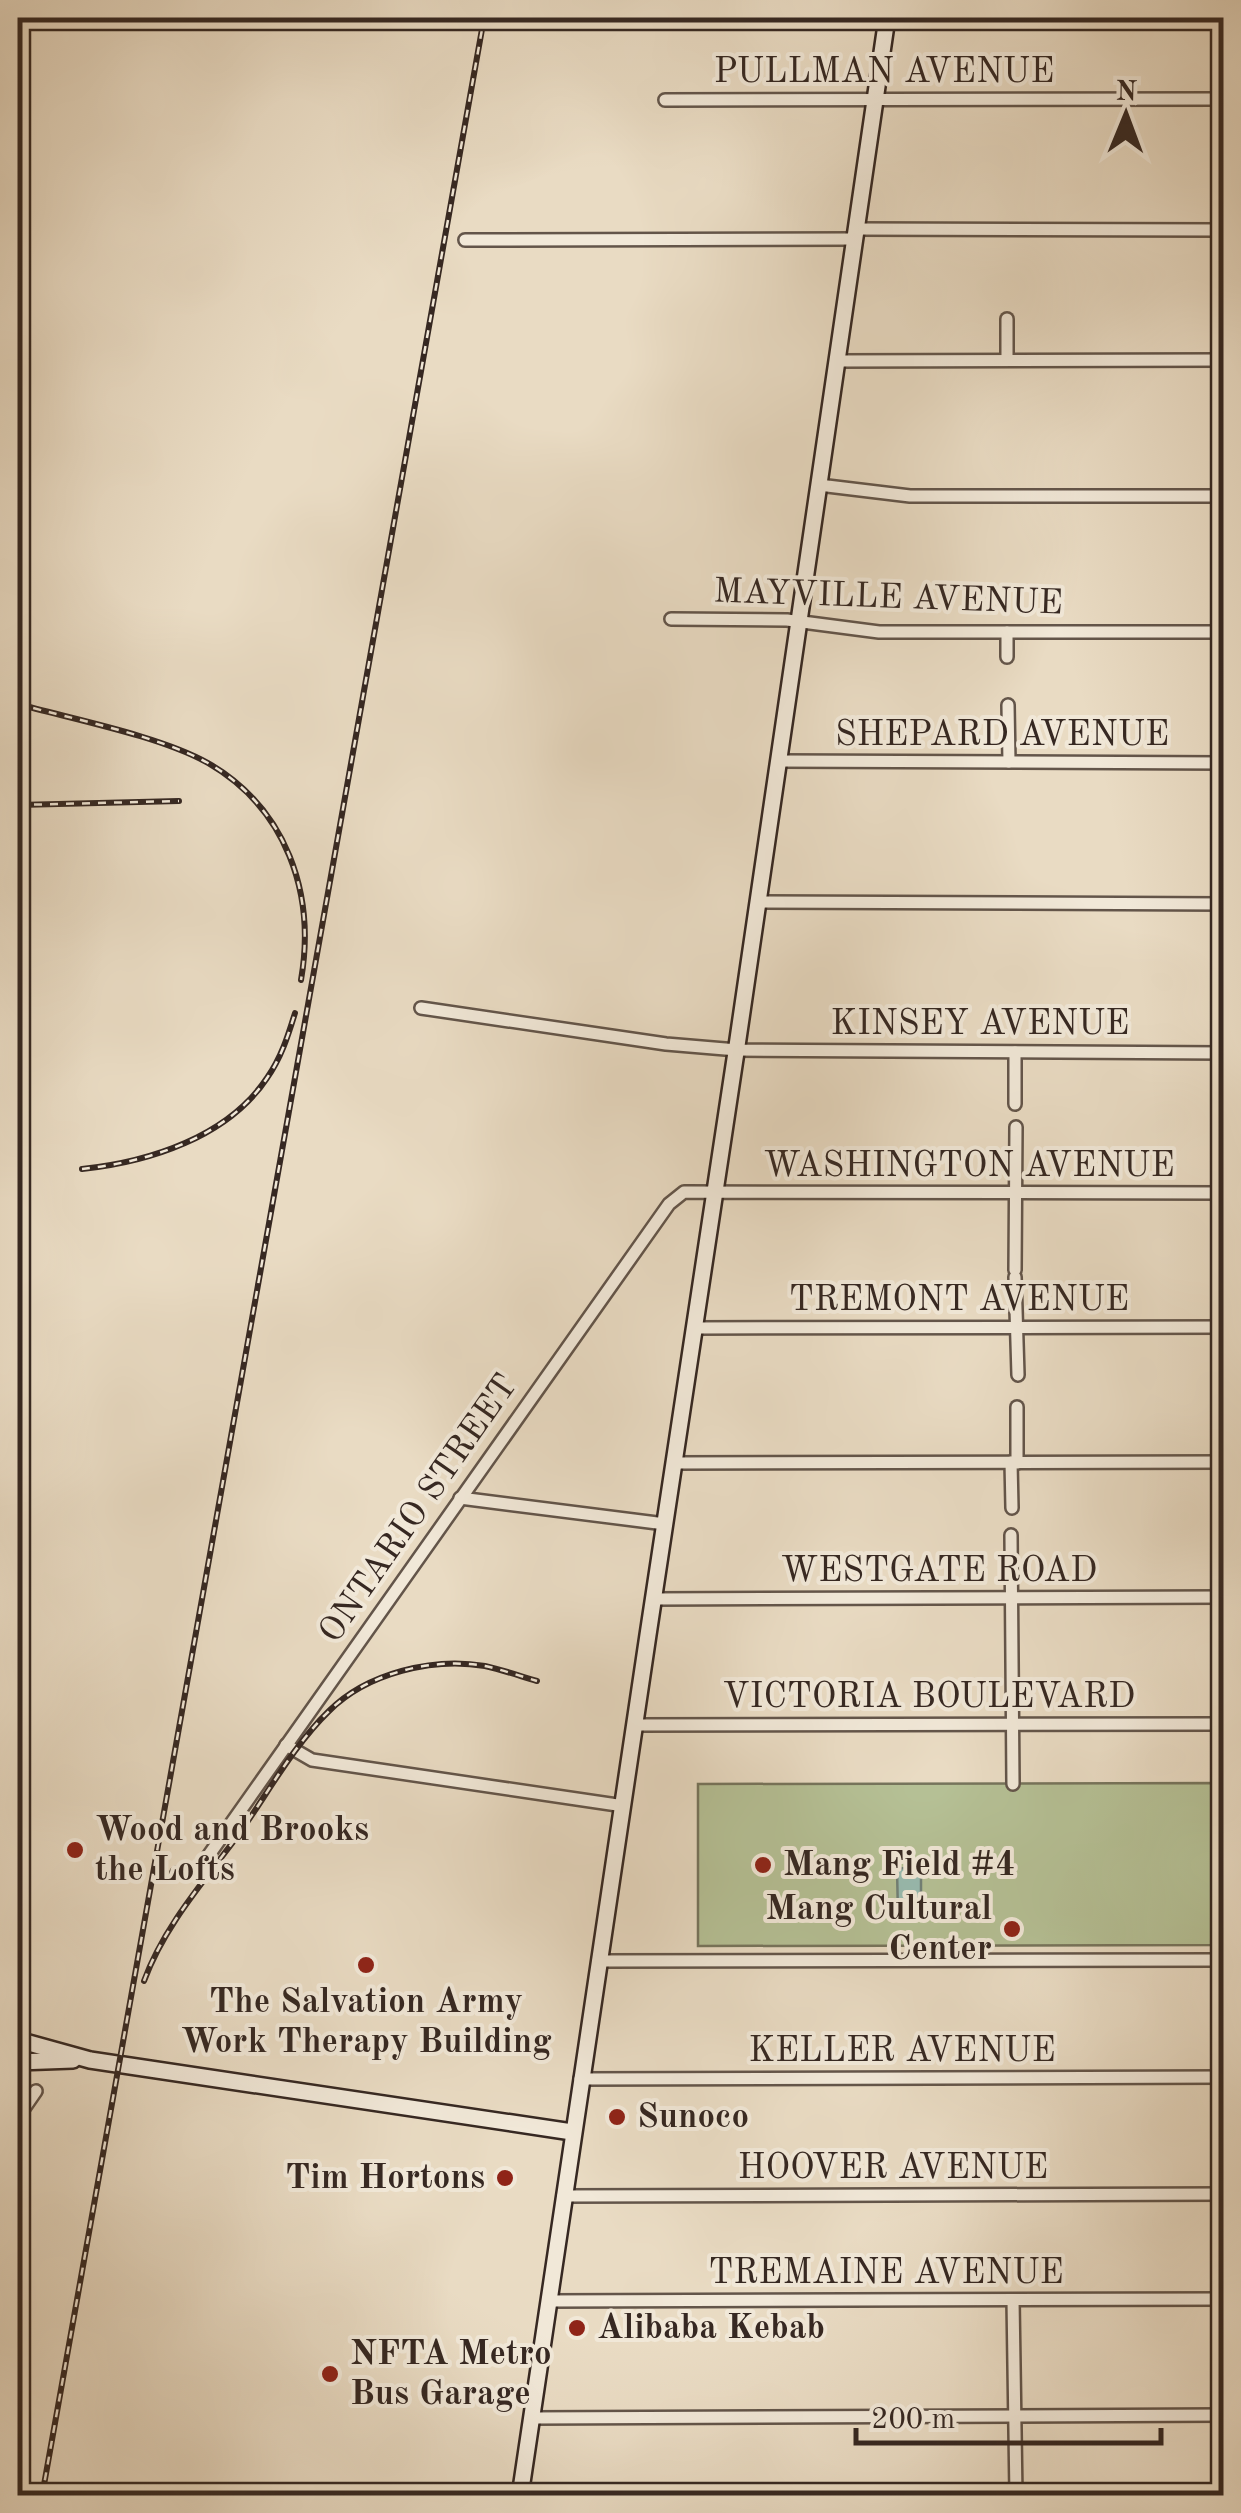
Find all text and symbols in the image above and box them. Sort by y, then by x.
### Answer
street label: PULLMAN AVENUE [714,55,1054,90]
north arrow [1076,65,1176,165]
text: N [1115,79,1138,107]
street label: MAYVILLE AVENUE [713,574,1063,622]
street label: SHEPARD AVENUE [835,718,1169,753]
street label: KINSEY AVENUE [831,1007,1129,1042]
street label: WASHINGTON AVENUE [763,1149,1175,1184]
street label: TREMONT AVENUE [789,1283,1129,1318]
street label: ONTARIO STREET [313,1368,525,1650]
street label: WESTGATE ROAD [781,1554,1097,1589]
street label: VICTORIA BOULEVARD [723,1680,1135,1715]
place label: Wood and Brooks the Lofts [95,1813,369,1888]
marker: Wood and Brooks the Lofts [64,1839,86,1861]
place label: Mang Field #4 [783,1848,1016,1883]
marker: Mang Field #4 [752,1854,774,1876]
place label: Mang Cultural Center [766,1892,992,1967]
marker: Mang Cultural Center [1001,1918,1023,1940]
marker: The Salvation Army Work Therapy Building [355,1954,377,1976]
place label: The Salvation Army Work Therapy Building [180,1985,552,2060]
street label: KELLER AVENUE [748,2034,1056,2069]
place label: Sunoco [637,2100,749,2135]
marker: Sunoco [606,2106,628,2128]
street label: HOOVER AVENUE [738,2151,1048,2186]
place label: Tim Hortons [285,2161,485,2196]
marker: Tim Hortons [494,2167,516,2189]
street label: TREMAINE AVENUE [708,2256,1064,2291]
place label: Alibaba Kebab [597,2311,825,2346]
marker: Alibaba Kebab [566,2317,588,2339]
place label: NFTA Metro Bus Garage [350,2337,552,2412]
marker: NFTA Metro Bus Garage [319,2363,341,2385]
scale bar [856,2383,1161,2445]
text: 200 m [871,2405,955,2435]

